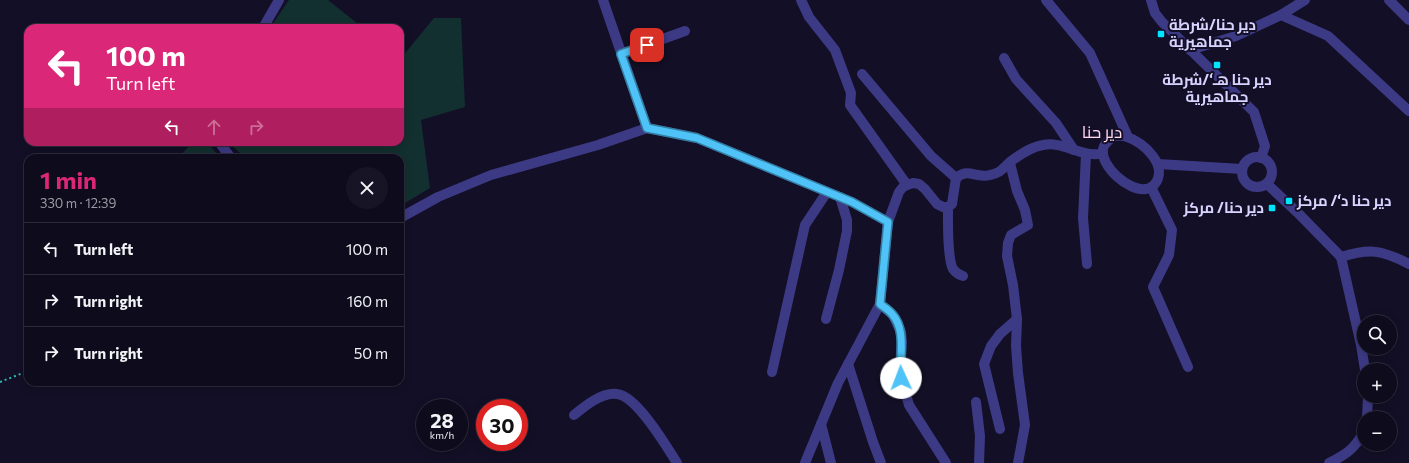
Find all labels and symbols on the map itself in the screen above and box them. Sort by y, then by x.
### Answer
place label: دير حنا/شرطة جماهيرية [1169,15,1256,51]
pin [630,28,664,62]
marker: دير حنا/شرطة جماهيرية [1156,29,1166,39]
marker: دير حنا هـ‘/شرطة جماهيرية [1212,60,1222,70]
place label: دير حنا هـ‘/شرطة جماهيرية [1162,70,1272,106]
district label: دير حنا [1082,121,1122,143]
place label: دير حنا د‘/ مركز [1296,191,1391,210]
marker: دير حنا د‘/ مركز [1284,196,1294,206]
place label: دير حنا/ مركز [1183,198,1264,217]
marker: دير حنا/ مركز [1267,203,1277,213]
position arrow [880,357,922,399]
speed limit sign: 30 [476,399,528,451]

